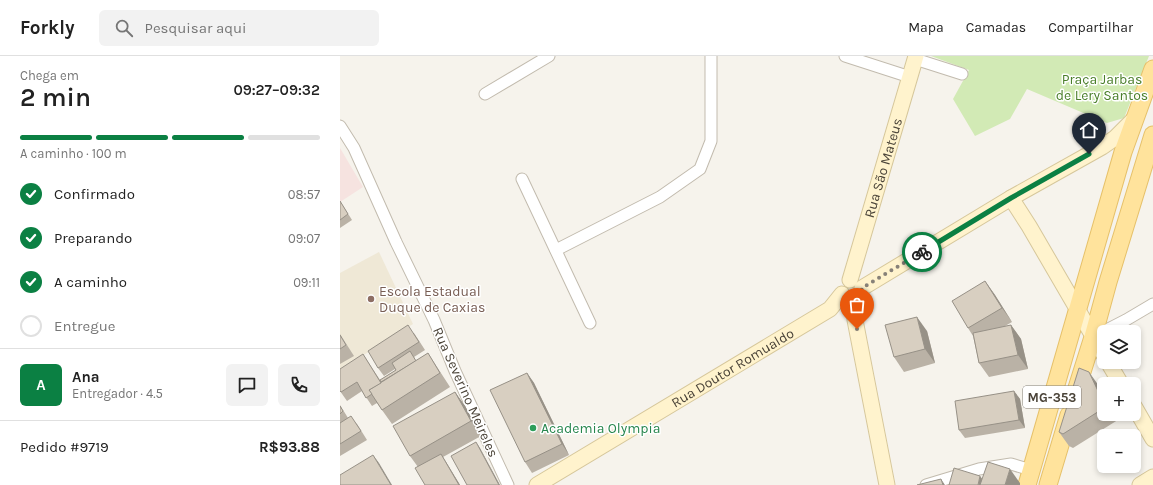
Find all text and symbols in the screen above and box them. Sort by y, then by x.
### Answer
search box [99,10,379,46]
text: Forkly [20,17,75,39]
icon: search [113,17,135,39]
text: Pesquisar aqui [145,19,247,37]
text: Mapa [908,19,944,36]
text: Camadas [966,19,1026,36]
text: Compartilhar [1048,19,1133,36]
text: Chega em [20,68,79,83]
park label: Praça Jarbas de Lery Santos [1056,71,1148,104]
text: 09:27–09:32 [233,81,320,99]
text: 2 min [20,82,91,113]
pin [1072,113,1106,154]
street label: Rua São Mateus [861,116,906,220]
icon: home [1078,119,1100,141]
text: A caminho · 100 m [20,146,127,161]
icon: check [20,183,42,205]
text: Confirmado [54,185,135,203]
text: 08:57 [288,187,320,202]
icon: check [20,227,42,249]
text: Preparando [54,229,132,247]
text: 09:07 [288,231,320,246]
courier [902,232,942,272]
icon: bike [911,241,933,263]
icon: check [20,271,42,293]
text: A caminho [54,273,127,291]
text: 09:11 [293,275,320,290]
place label: Escola Estadual Duque de Caxias [379,283,485,316]
pin [840,288,874,329]
marker: Escola Estadual Duque de Caxias [366,294,376,304]
icon: bag [846,294,868,316]
text: Entregue [54,317,116,335]
street label: Rua Severino Meireles [429,325,502,460]
street label: Rua Doutor Romualdo [668,325,797,411]
map controls [1097,325,1141,473]
button: layers [1097,325,1141,369]
button: chat [226,364,268,406]
button: phone [278,364,320,406]
text: Ana [72,368,100,386]
text: A [36,376,46,394]
button: + [1097,377,1141,421]
text: Entregador · 4.5 [72,386,163,401]
road number: MG-353 [1023,386,1081,408]
place label: Academia Olympia [541,420,660,437]
marker: Academia Olympia [528,423,538,433]
button: − [1097,429,1141,473]
text: Pedido #9719 [20,438,109,456]
text: R$93.88 [259,438,320,456]

